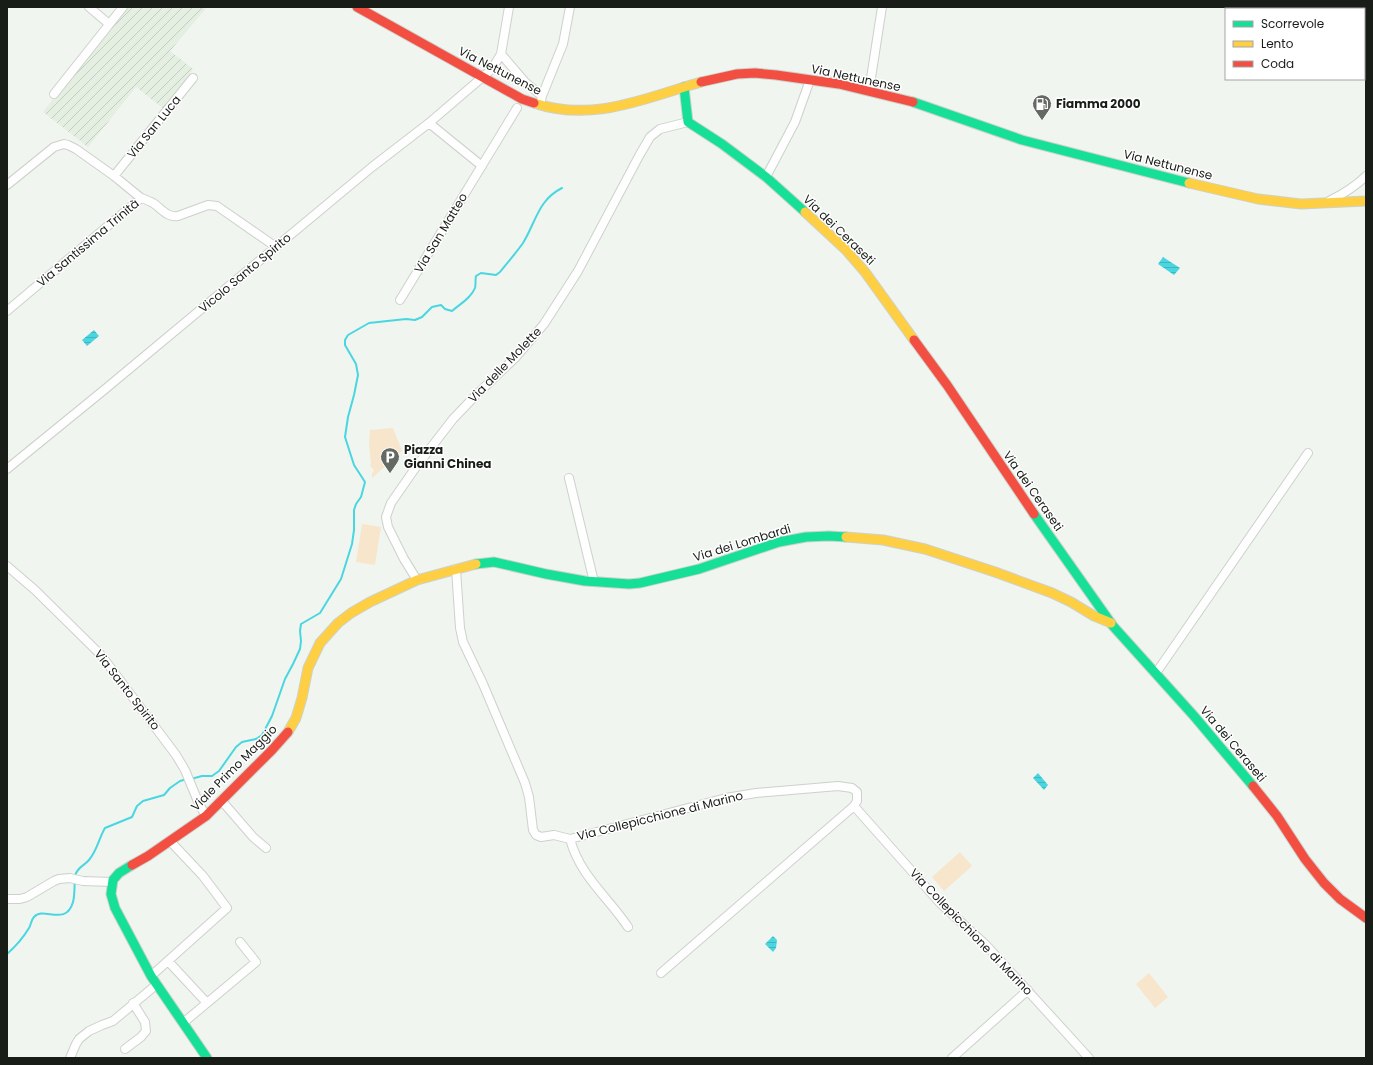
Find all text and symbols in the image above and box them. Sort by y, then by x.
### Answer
legend [1225,8,1365,80]
text: Scorrevole [1261,15,1324,32]
text: Lento [1261,35,1294,52]
street label: Via Nettunense [456,42,545,99]
text: Coda [1261,55,1294,72]
street label: Via Nettunense [810,60,902,95]
street label: Via San Luca [123,92,184,162]
fuel station icon: Fiamma 2000 [1031,93,1053,121]
place label: Fiamma 2000 [1056,95,1141,112]
street label: Via Nettunense [1122,145,1214,184]
street label: Via San Matteo [410,189,471,276]
street label: Via dei Ceraseti [799,191,879,269]
street label: Via Santissima Trinità [33,195,142,291]
street label: Vicolo Santo Spirito [195,229,295,316]
street label: Via delle Molette [464,323,545,406]
place label: Piazza Gianni Chinea [404,441,492,472]
parking icon: Piazza Gianni Chinea [379,446,401,474]
street label: Via dei Ceraseti [999,447,1067,534]
street label: Via dei Lombardi [691,520,793,565]
street label: Via Santo Spirito [91,646,164,734]
street label: Via dei Ceraseti [1197,702,1270,785]
street label: Viale Primo Maggio [187,721,281,815]
street label: Via Collepicchione di Marino [575,787,745,844]
street label: Via Collepicchione di Marino [906,864,1037,999]

